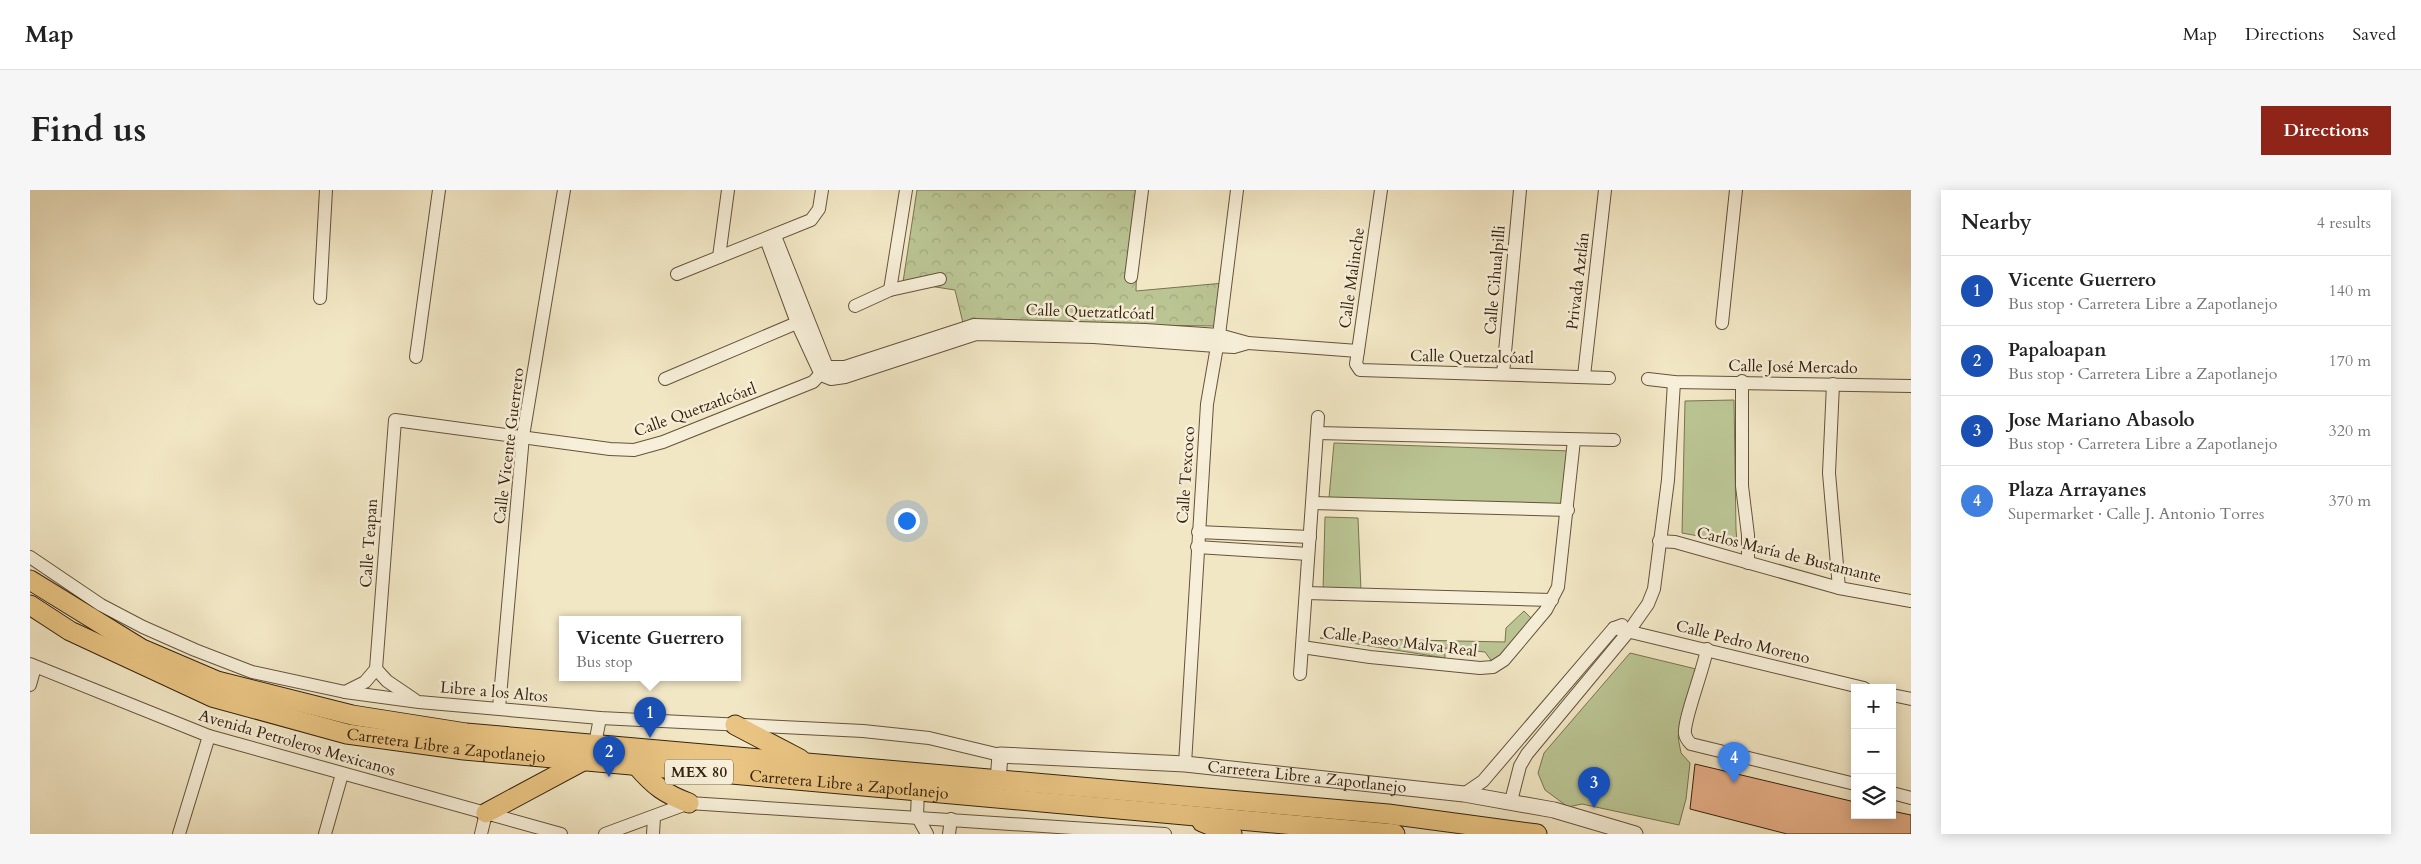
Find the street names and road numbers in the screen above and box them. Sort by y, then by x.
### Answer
street label: Calle Cihualpilli [1479,224,1511,336]
street label: Calle Malinche [1334,226,1370,330]
street label: Privada Aztlán [1561,231,1595,331]
street label: Calle Quetzatlcóatl [1025,299,1155,325]
street label: Calle Quetzalcóatl [1410,345,1534,369]
street label: Calle José Mercado [1728,355,1858,379]
street label: Calle Vicente Guerrero [488,366,530,526]
street label: Calle Quetzatlcóatl [631,378,759,442]
street label: Calle Texcoco [1172,425,1200,524]
street label: Calle Teapan [355,498,383,588]
street label: Carlos María de Bustamante [1694,521,1884,589]
street label: Calle Pedro Moreno [1674,615,1813,669]
street label: Calle Paseo Malva Real [1321,622,1479,662]
street label: Libre a los Altos [439,676,549,708]
street label: Avenida Petroleros Mexicanos [196,704,398,782]
street label: Carretera Libre a Zapotlanejo [345,723,547,768]
street label: Carretera Libre a Zapotlanejo [1206,755,1408,799]
road number: MEX 80 [665,760,733,784]
street label: Carretera Libre a Zapotlanejo [748,765,950,805]

